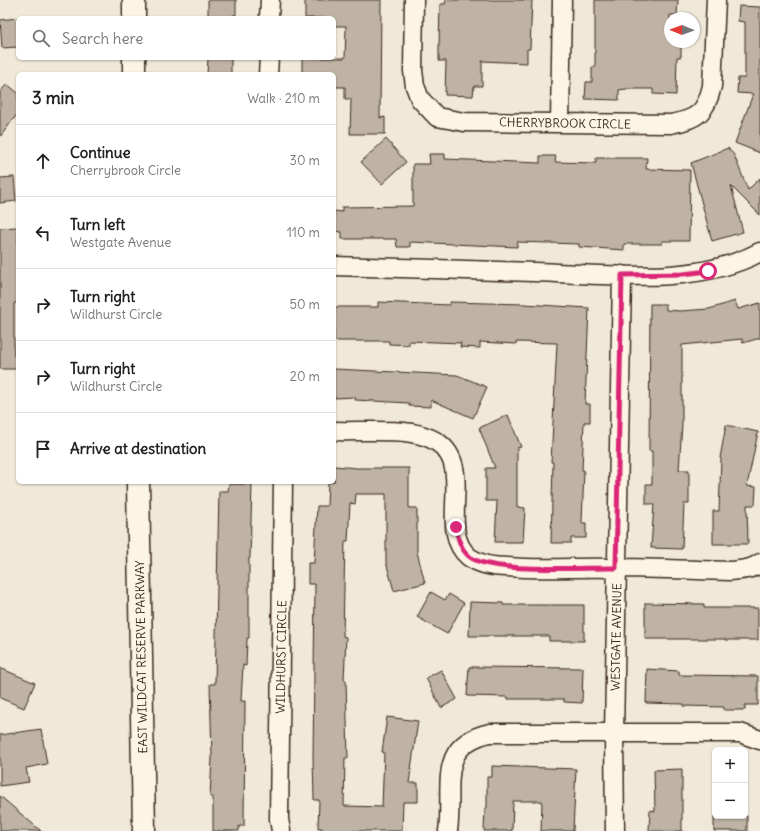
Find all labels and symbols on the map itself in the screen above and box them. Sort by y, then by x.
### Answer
north arrow [664,12,700,48]
street label: CHERRYBROOK CIRCLE [499,114,631,132]
route start [699,262,717,280]
route end [447,518,465,536]
street label: EAST WILDCAT RESERVE PARKWAY [132,560,150,754]
street label: WESTGATE AVENUE [608,583,624,691]
street label: WILDHURST CIRCLE [273,600,289,714]

